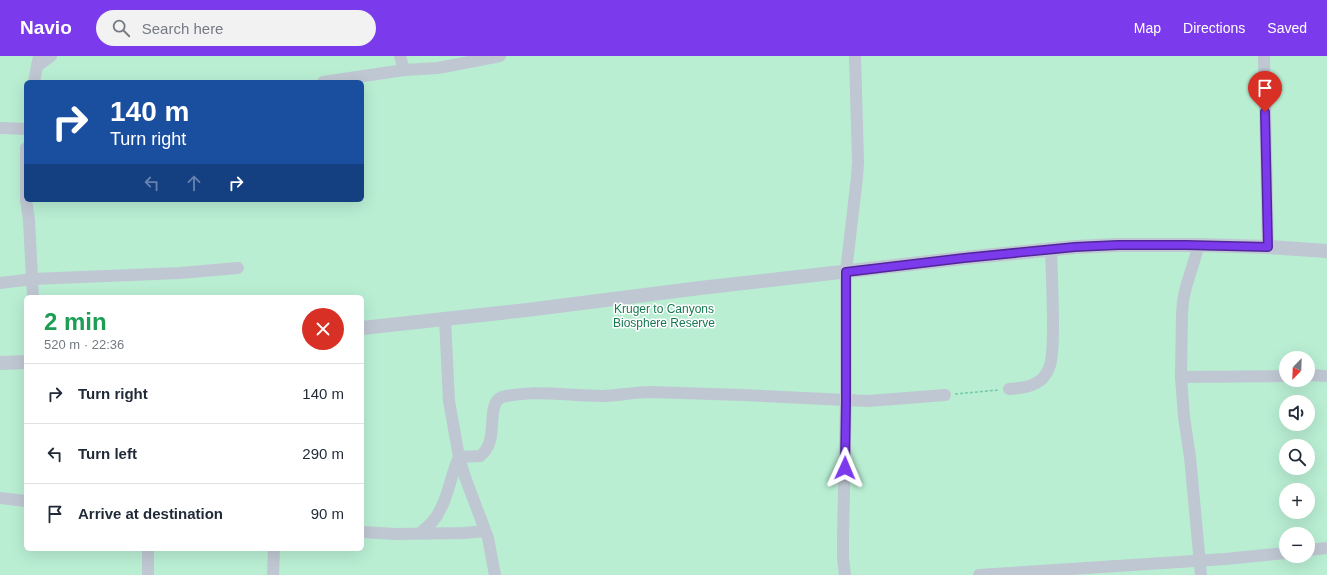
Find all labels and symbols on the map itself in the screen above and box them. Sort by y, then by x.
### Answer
pin [1248,71,1282,112]
park label: Kruger to Canyons Biosphere Reserve [613,302,715,330]
north arrow [1279,351,1315,387]
position arrow [824,447,866,489]

